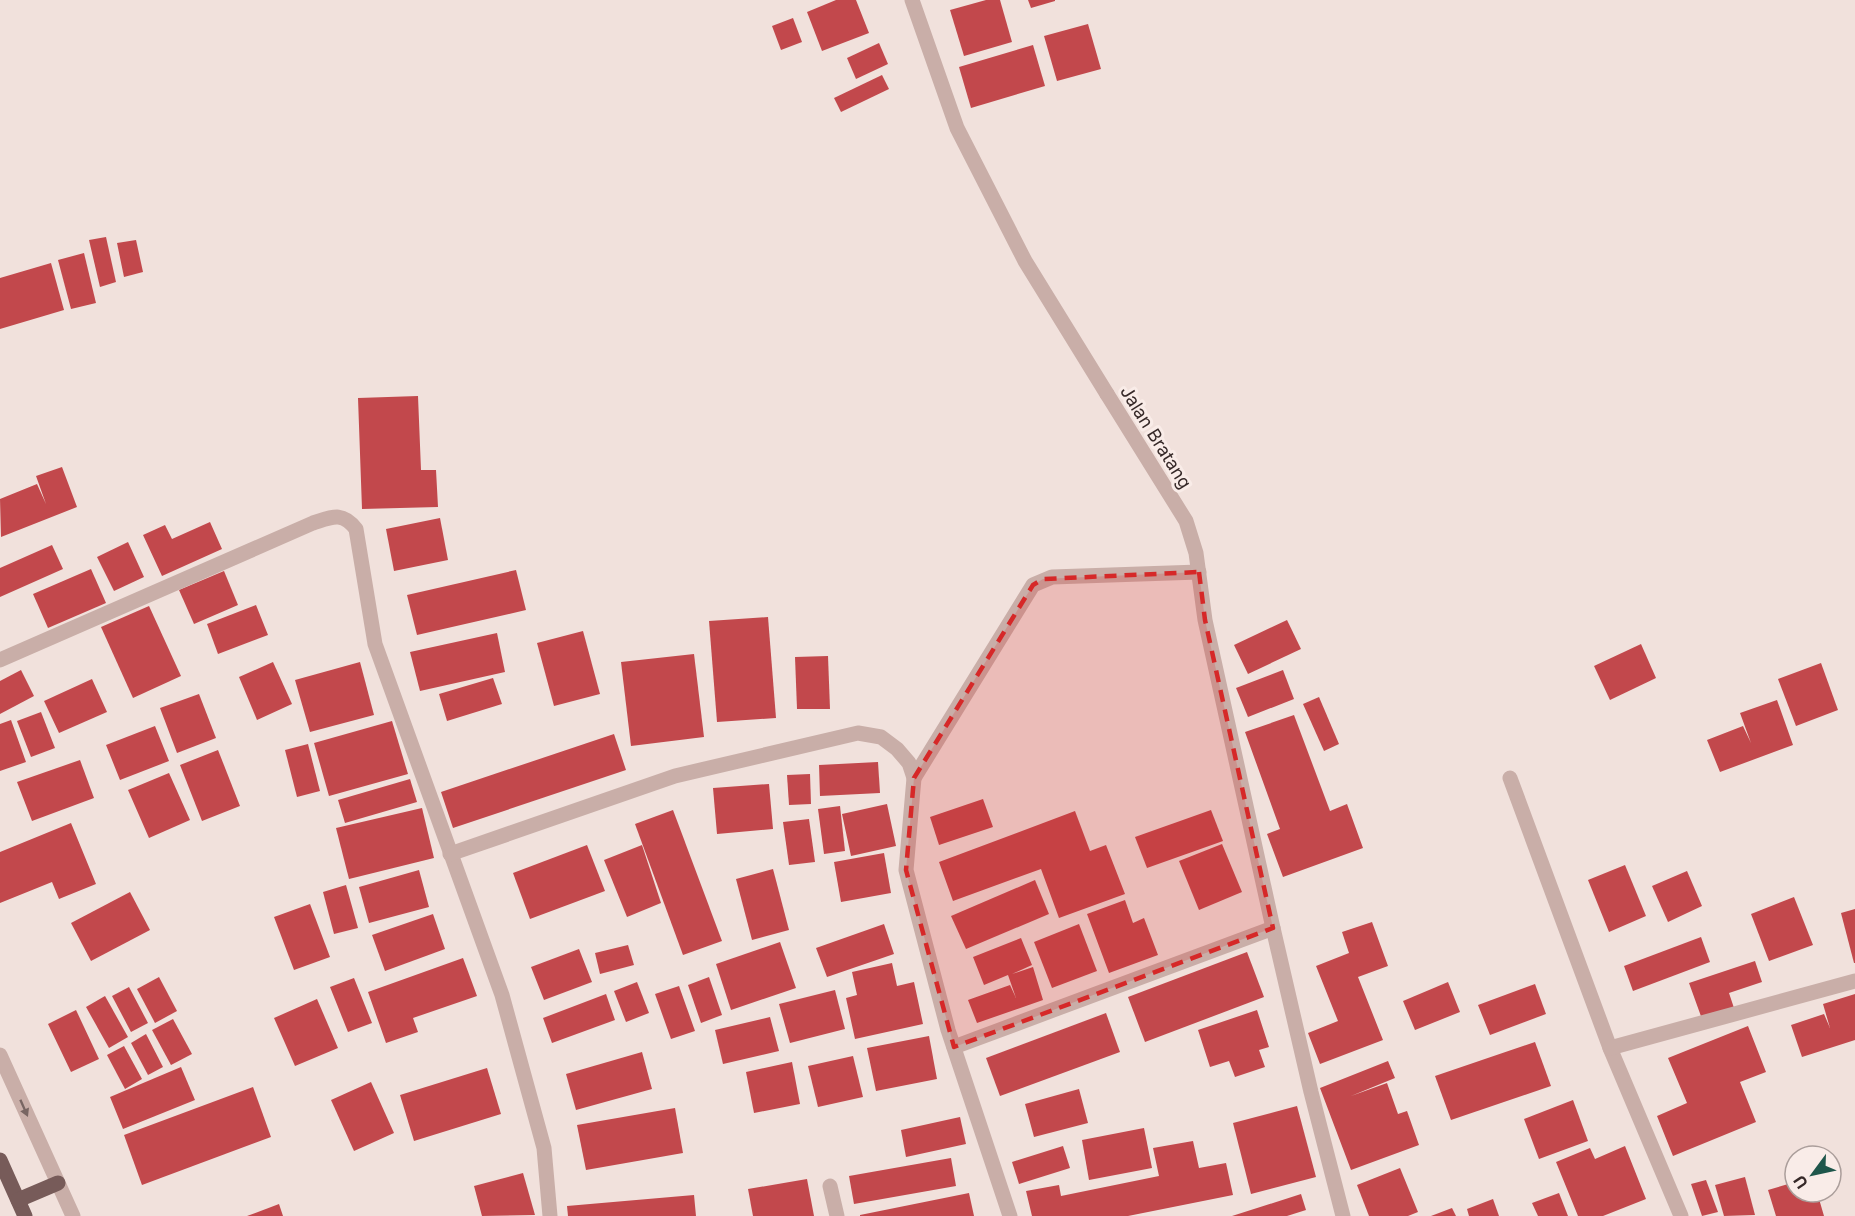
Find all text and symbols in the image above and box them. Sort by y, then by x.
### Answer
street label: Jalan Bratang [1116,382,1196,492]
one-way arrow [19,1099,29,1117]
north arrow [1783,1144,1843,1204]
text: U [1789,1172,1812,1193]

